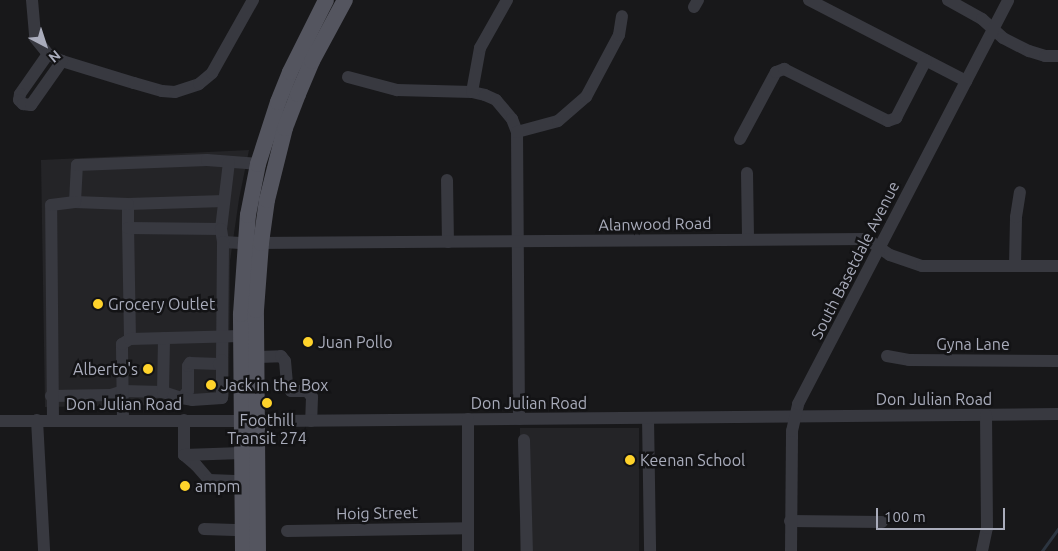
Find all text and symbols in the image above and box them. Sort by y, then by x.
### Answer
north arrow [20,20,70,70]
text: N [46,47,64,66]
street label: South Basetdale Avenue [807,178,903,342]
street label: Alanwood Road [598,213,712,235]
place label: Grocery Outlet [108,294,215,314]
marker: Grocery Outlet [92,298,104,310]
place label: Juan Pollo [318,332,393,352]
street label: Gyna Lane [936,334,1010,354]
marker: Juan Pollo [302,336,314,348]
place label: Alberto's [73,359,138,379]
marker: Alberto's [142,363,154,375]
place label: Jack in the Box [221,375,328,395]
marker: Jack in the Box [205,379,217,391]
street label: Don Julian Road [876,389,992,409]
street label: Don Julian Road [471,393,587,413]
street label: Don Julian Road [66,394,182,414]
marker: Foothill Transit 274 [261,397,273,409]
place label: Foothill Transit 274 [227,410,307,448]
place label: Keenan School [640,450,745,470]
marker: Keenan School [624,454,636,466]
place label: ampm [195,476,240,496]
marker: ampm [179,480,191,492]
scale bar [878,498,1007,530]
street label: Hoig Street [336,503,418,523]
text: 100 m [884,508,926,525]

